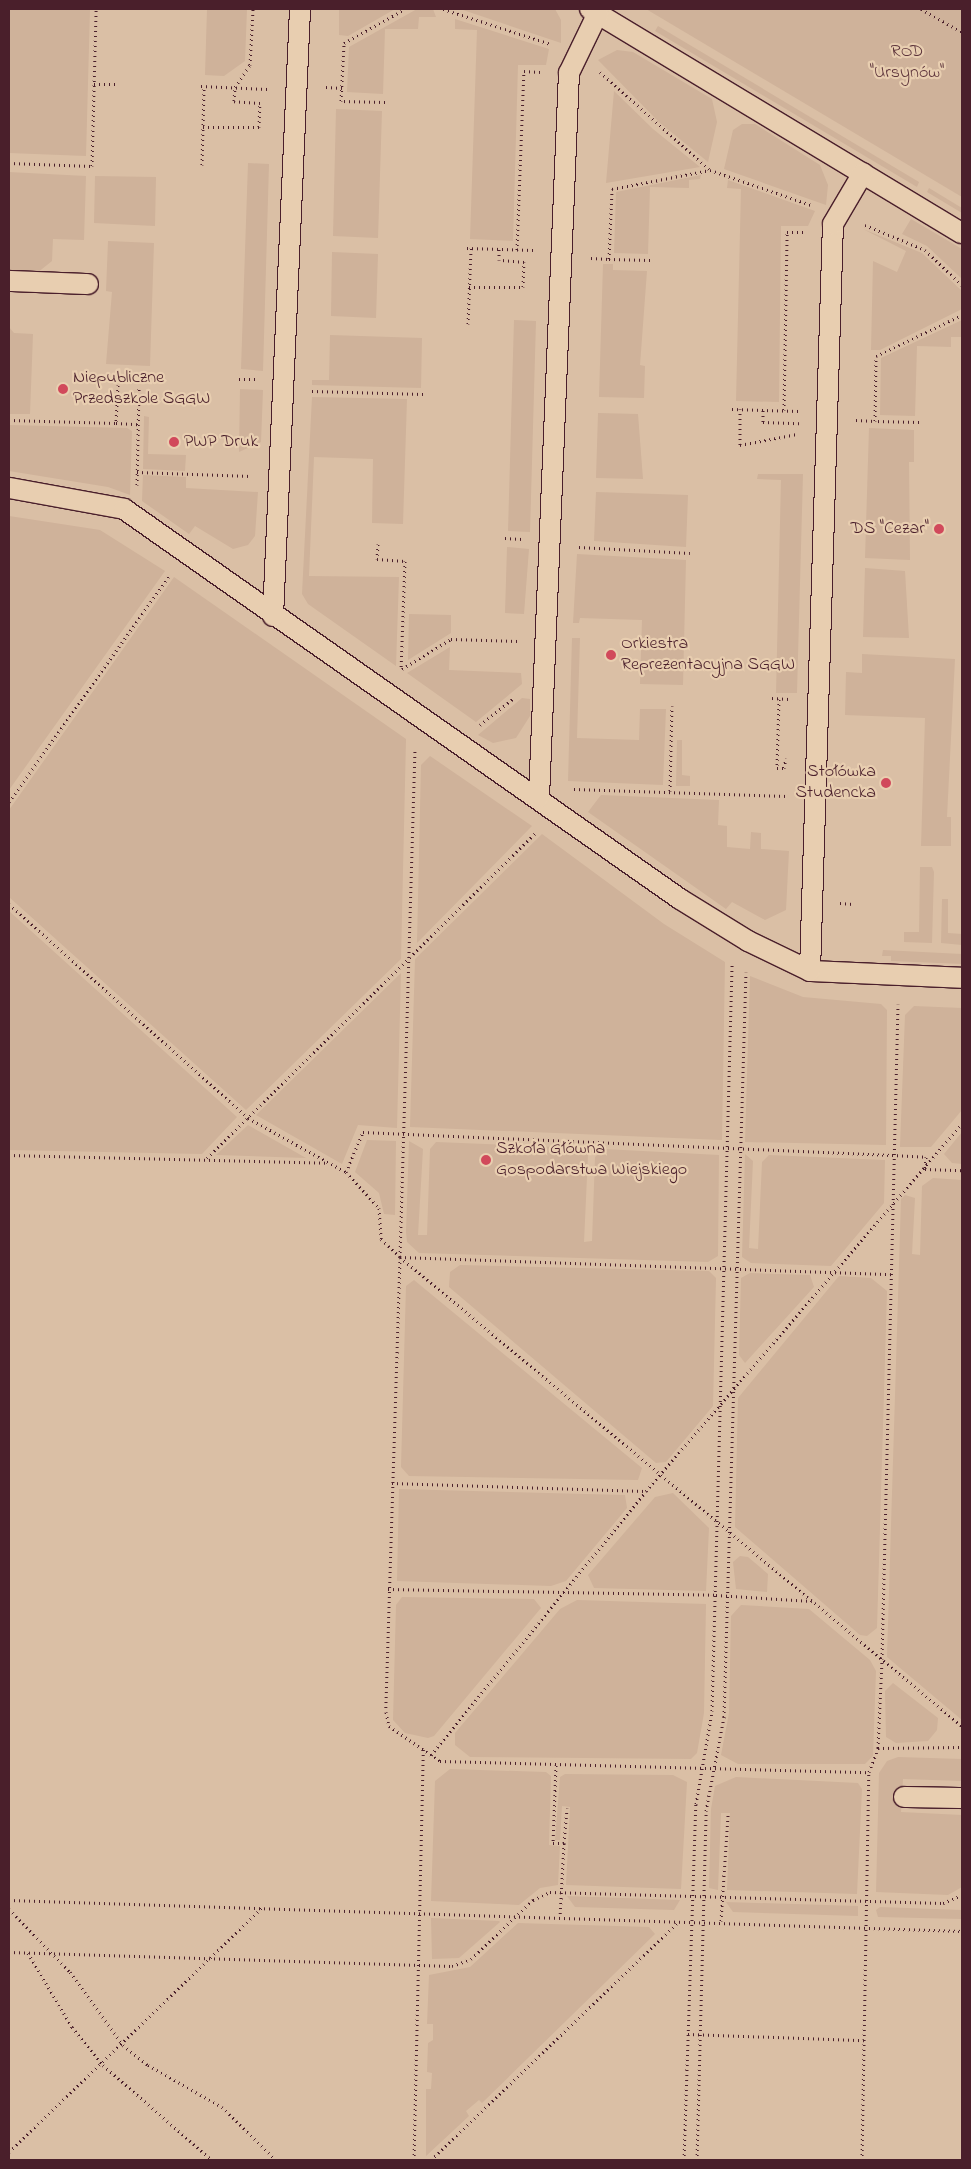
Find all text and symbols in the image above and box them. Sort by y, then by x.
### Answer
park label: ROD "Ursynów" [870,42,944,84]
place label: Niepubliczne Przedszkole SGGW [73,368,210,410]
marker: Niepubliczne Przedszkole SGGW [57,383,69,395]
place label: PWP Druk [184,431,258,453]
marker: PWP Druk [168,436,180,448]
place label: DS "Cezar" [850,518,929,540]
marker: DS "Cezar" [933,523,945,535]
place label: Orkiestra Reprezentacyjna SGGW [621,634,795,676]
marker: Orkiestra Reprezentacyjna SGGW [605,649,617,661]
place label: Stołówka Studencka [796,762,876,804]
marker: Stołówka Studencka [880,777,892,789]
place label: Szkoła Główna Gospodarstwa Wiejskiego [496,1139,687,1182]
marker: Szkoła Główna Gospodarstwa Wiejskiego [480,1154,492,1166]

